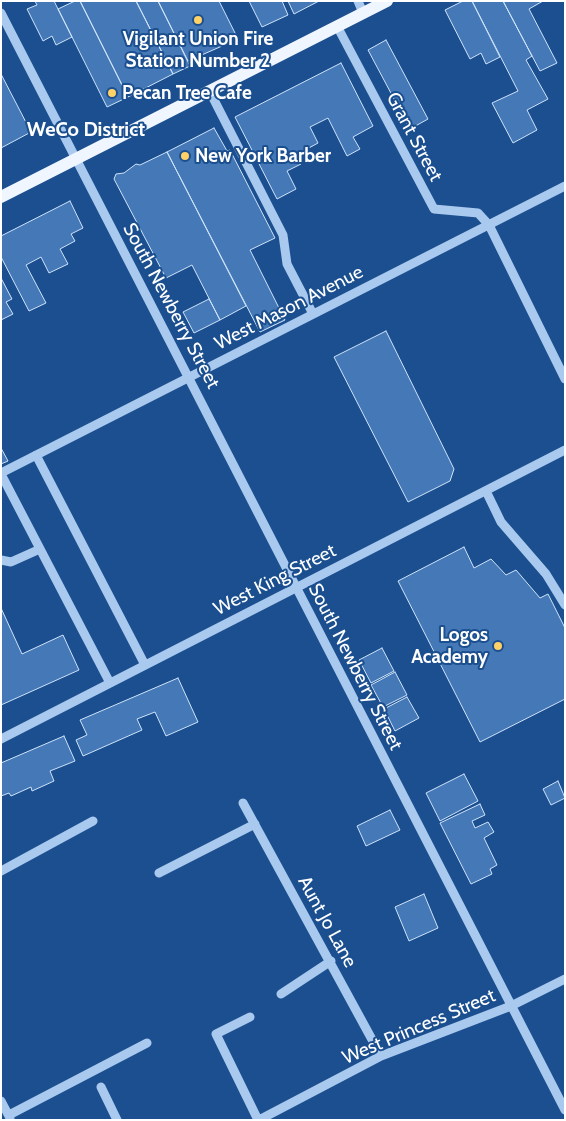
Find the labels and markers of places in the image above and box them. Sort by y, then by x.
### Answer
marker: Vigilant Union Fire Station Number 2 [192,14,204,26]
place label: Vigilant Union Fire Station Number 2 [123,28,273,72]
place label: Pecan Tree Cafe [122,82,252,104]
marker: Pecan Tree Cafe [106,87,118,99]
place label: New York Barber [195,145,331,167]
marker: New York Barber [179,150,191,162]
place label: Logos Academy [411,624,488,668]
marker: Logos Academy [492,640,504,652]

